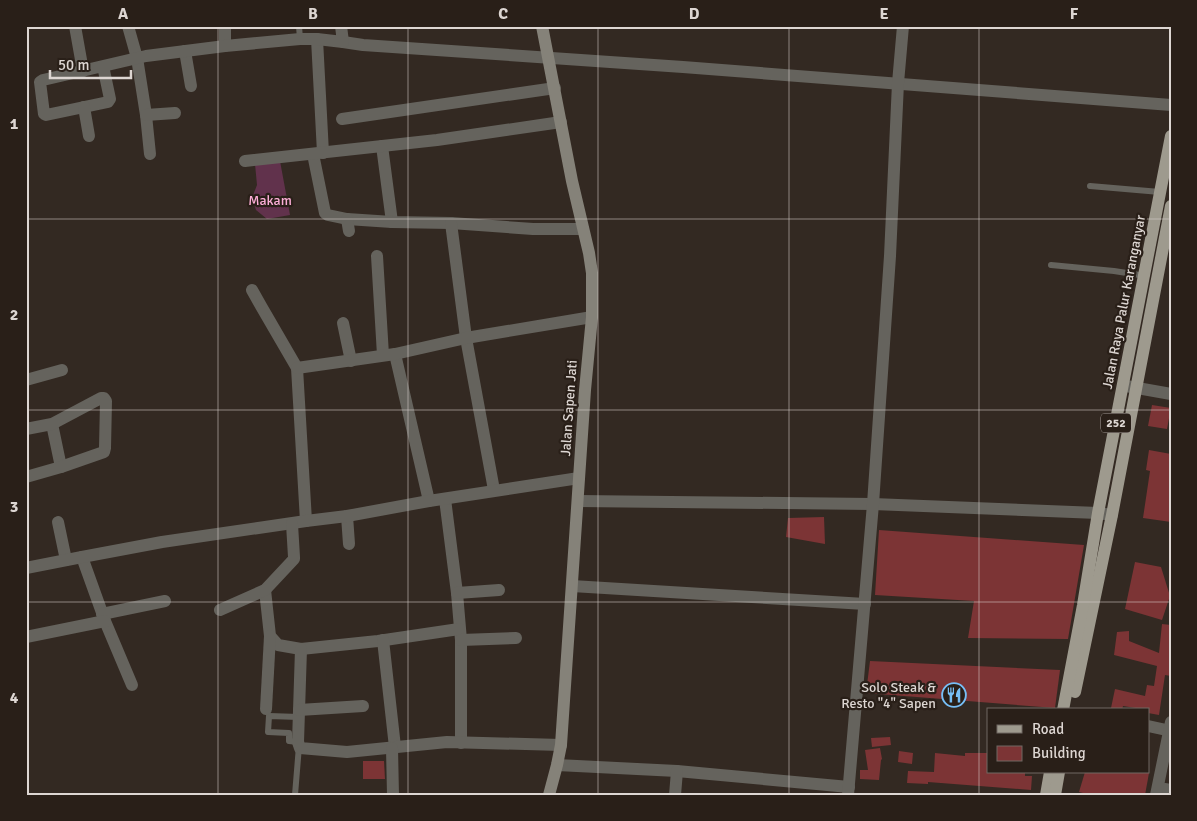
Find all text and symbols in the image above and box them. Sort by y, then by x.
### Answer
text: A [118,4,129,24]
text: B [308,4,318,24]
text: C [498,4,508,24]
text: D [689,4,700,24]
text: E [879,4,889,24]
text: F [1070,4,1079,24]
scale bar [50,48,131,80]
text: 50 m [58,56,89,74]
text: 1 [10,114,19,134]
park label: Makam [248,192,292,209]
street label: Jalan Raya Palur Karanganyar [1099,213,1149,391]
text: 2 [10,305,18,325]
street label: Jalan Sapen Jati [557,359,581,457]
road number: 252 [1101,413,1131,432]
text: 3 [10,497,18,517]
place label: Solo Steak & Resto "4" Sapen [841,679,936,712]
restaurant icon: Solo Steak & Resto "4" Sapen [941,682,967,708]
text: 4 [10,688,19,708]
legend [987,708,1150,774]
text: Road [1032,720,1064,738]
text: Building [1032,744,1086,762]

